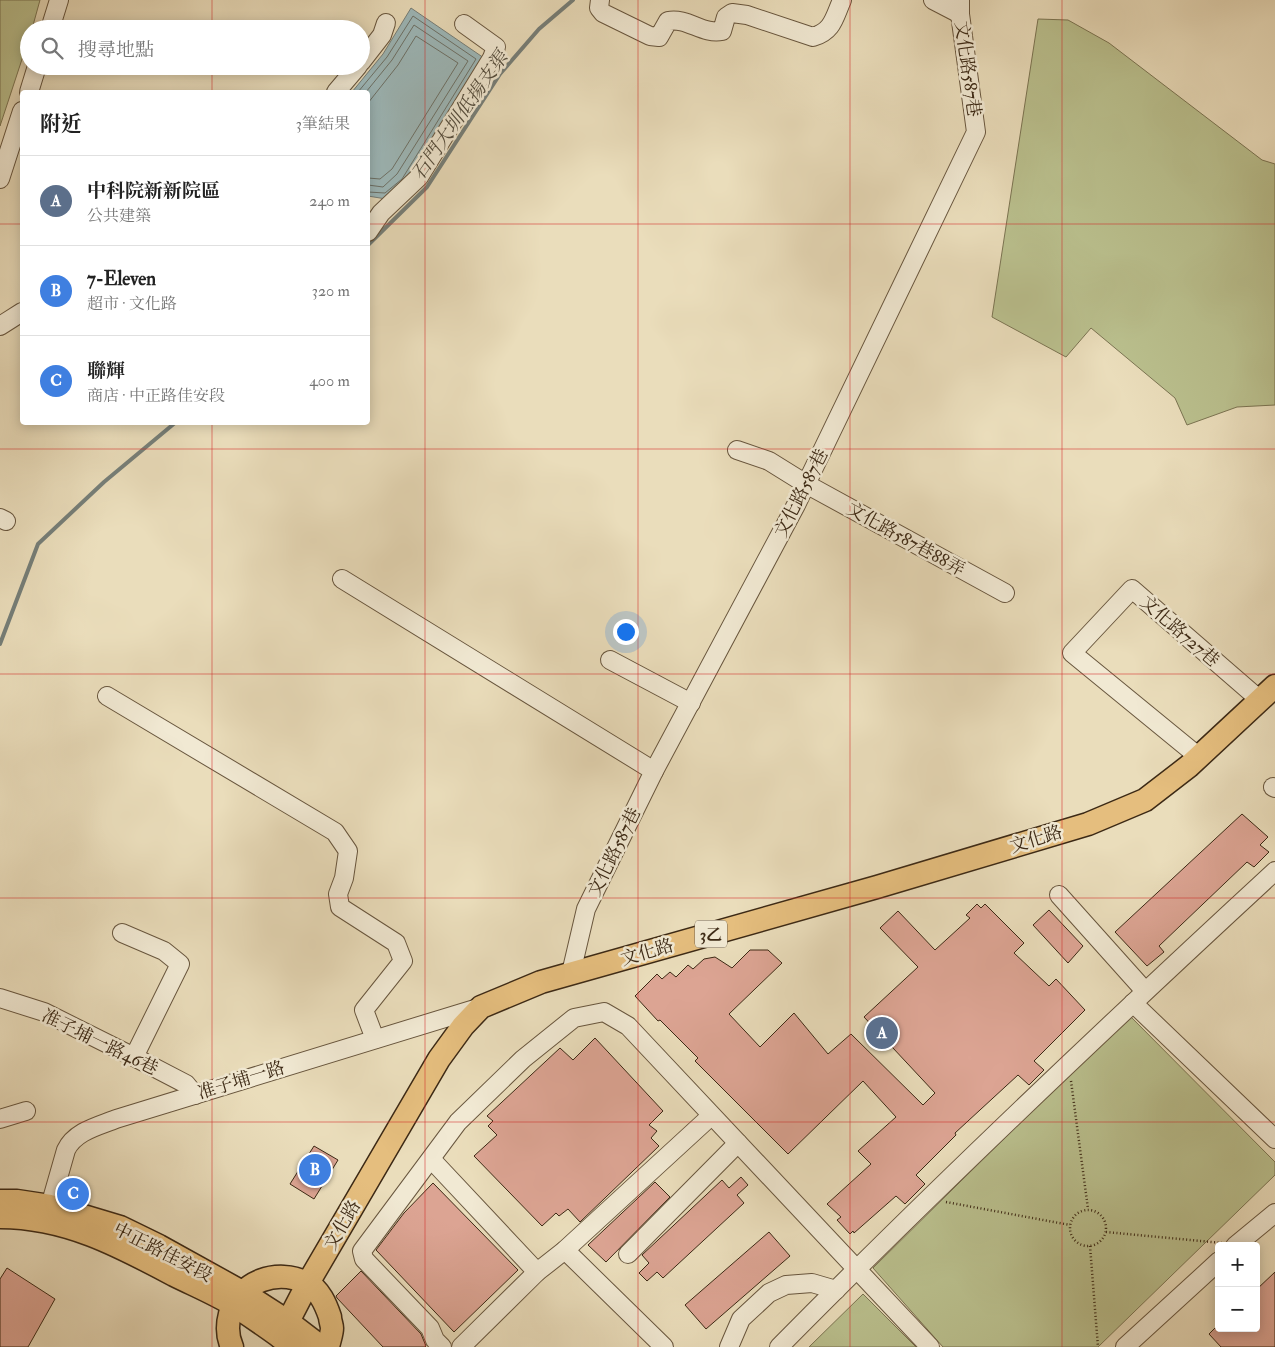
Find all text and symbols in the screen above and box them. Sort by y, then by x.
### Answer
search box [20,20,370,75]
street label: 文化路587巷 [949,20,986,119]
icon: search [38,34,66,62]
text: 搜尋地點 [78,38,154,62]
water label: 石門大圳低揚支渠 [406,44,515,185]
text: 附近 [40,111,82,138]
text: 3筆結果 [296,114,350,134]
text: 中科院新新院區 [87,179,220,203]
text: A [51,191,61,211]
text: 240 m [309,191,350,211]
text: 公共建築 [87,206,151,226]
text: 7-Eleven [87,267,156,291]
text: B [51,281,61,301]
text: 320 m [312,281,350,301]
text: 超市 · 文化路 [87,294,177,314]
text: 聯輝 [87,359,125,383]
text: C [50,371,62,391]
text: 400 m [309,371,350,391]
text: 商店 · 中正路佳安段 [87,386,225,406]
street label: 文化路587巷 [769,445,834,541]
street label: 文化路587巷88弄 [843,497,969,581]
street label: 文化路727巷 [1135,591,1224,672]
your location [613,619,639,645]
street label: 文化路587巷 [583,804,646,901]
street label: 文化路 [1007,821,1065,858]
road number: 3乙 [695,921,727,948]
street label: 文化路 [618,934,676,971]
street label: 准子埔一路46巷 [38,1004,162,1081]
pin: A [866,1014,898,1052]
street label: 准子埔一路 [195,1056,288,1105]
pin: B [299,1151,331,1189]
pin: C [57,1175,89,1213]
street label: 文化路 [319,1196,366,1254]
street label: 中正路佳安段 [109,1218,216,1287]
map controls [1215,1242,1260,1332]
button: + [1215,1242,1260,1287]
button: − [1215,1287,1260,1332]

